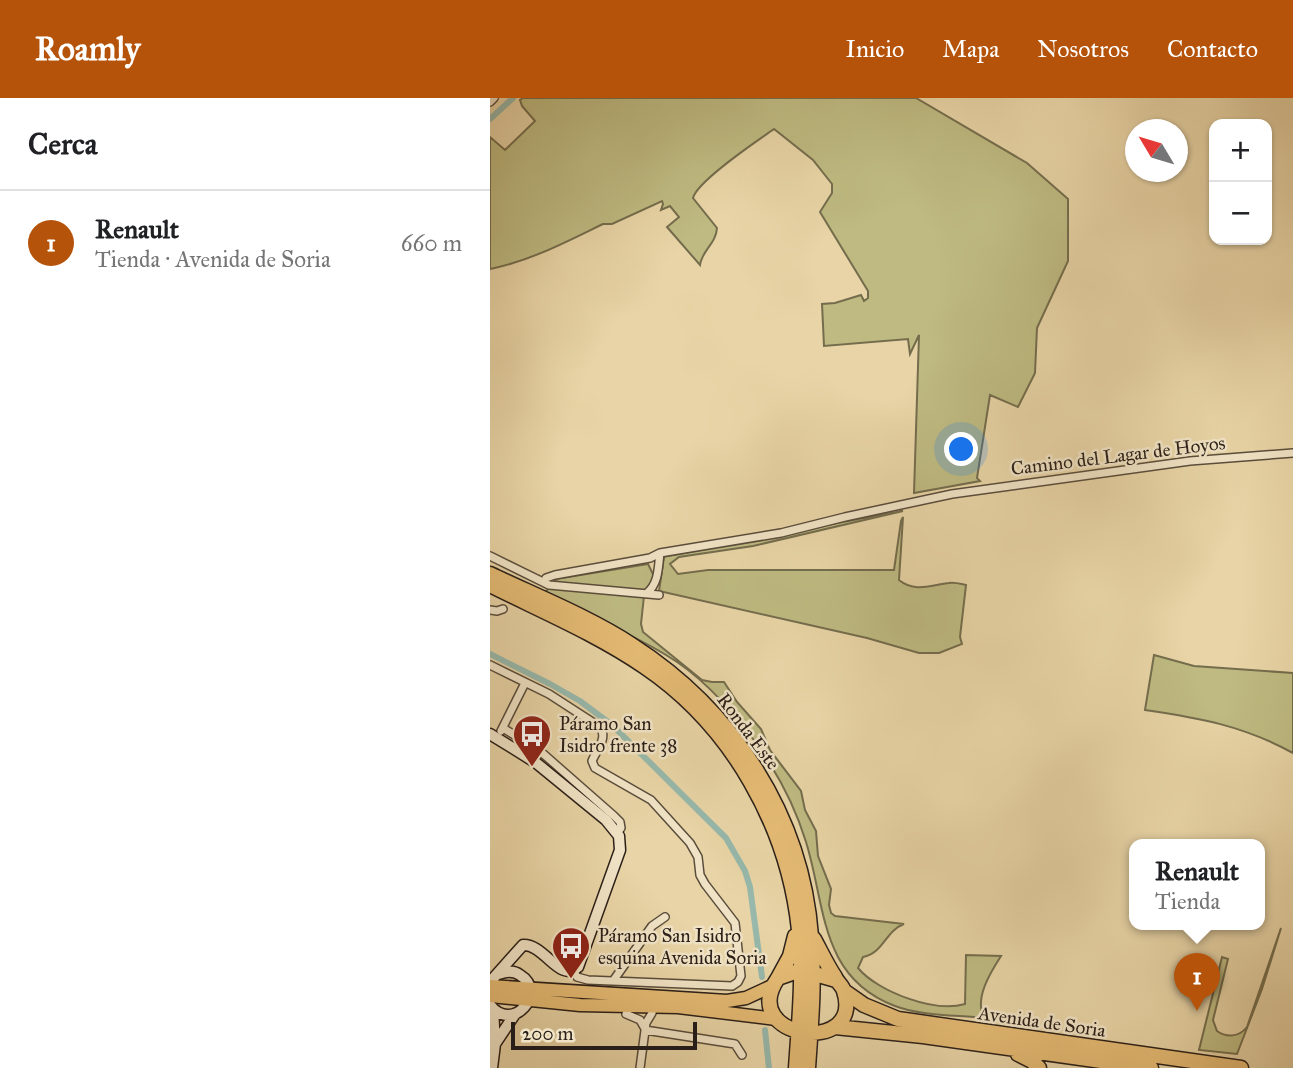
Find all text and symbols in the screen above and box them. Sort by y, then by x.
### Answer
text: Roamly [35,29,140,69]
text: Inicio [846,34,904,64]
text: Mapa [942,34,999,64]
text: Nosotros [1037,34,1129,64]
text: Contacto [1167,34,1258,64]
north arrow [1125,119,1188,182]
map controls [1209,119,1272,245]
button: + [1209,119,1272,182]
text: Cerca [28,126,97,162]
button: − [1209,182,1272,245]
text: Renault [95,213,179,245]
text: 1 [46,229,56,257]
text: 660 m [401,229,462,257]
text: Tienda · Avenida de Soria [95,245,331,273]
street label: Camino del Lagar de Hoyos [1010,431,1227,481]
your location [944,432,978,466]
street label: Ronda Este [712,688,785,774]
place label: Páramo San Isidro frente 38 [559,712,677,757]
bus stop icon: Páramo San Isidro frente 38 [511,713,553,768]
popup [1129,839,1265,930]
text: Renault [1155,855,1239,887]
text: Tienda [1155,887,1220,915]
place label: Páramo San Isidro esquina Avenida Soria [598,924,768,970]
bus stop icon: Páramo San Isidro esquina Avenida Soria [550,925,592,980]
pin: 1 [1174,953,1220,1011]
street label: Avenida de Soria [976,1001,1108,1042]
scale bar [511,1019,696,1051]
text: 200 m [522,1022,574,1045]

